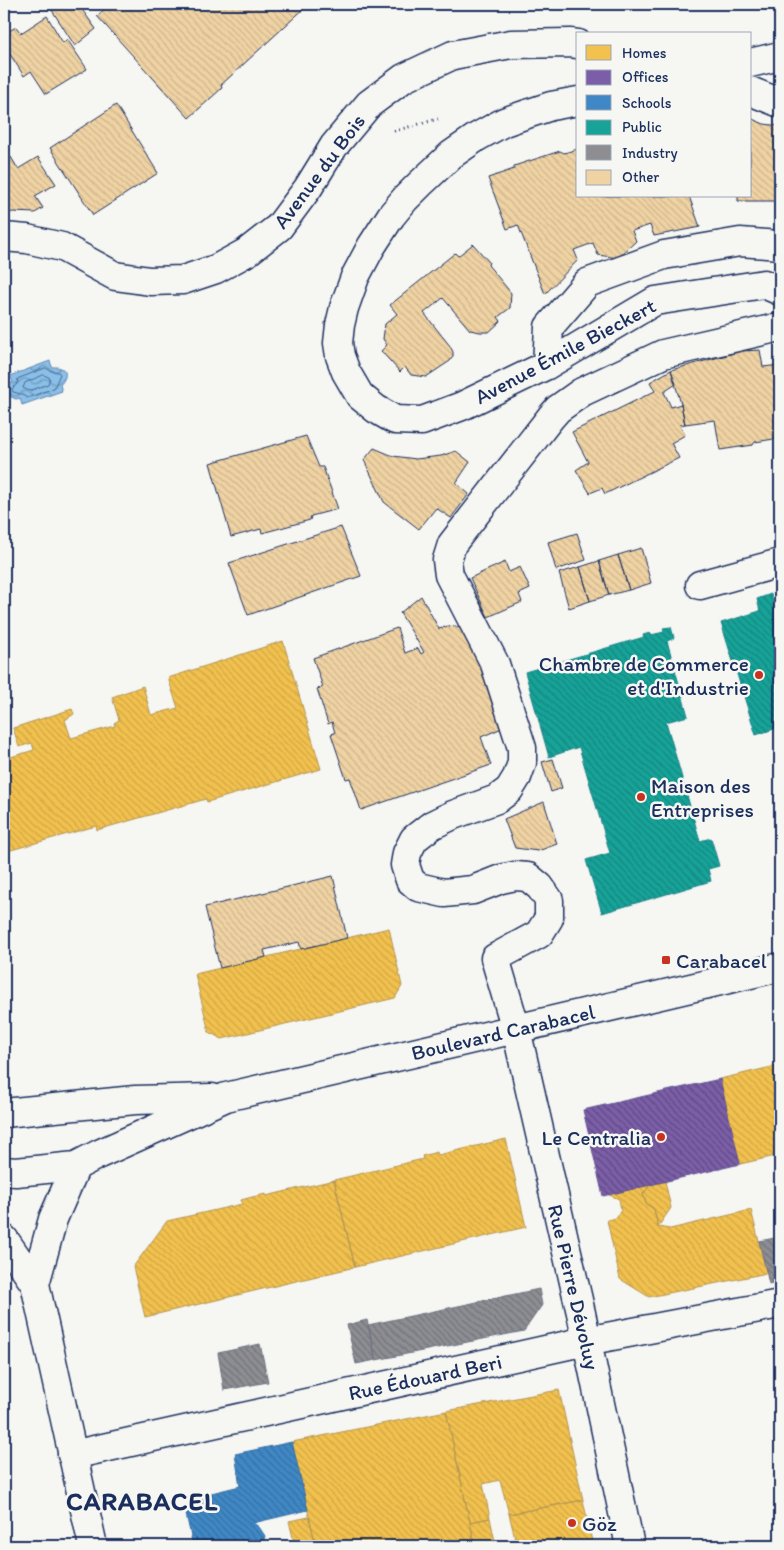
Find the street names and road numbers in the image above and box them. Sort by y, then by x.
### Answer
street label: Avenue du Bois [268,109,370,233]
street label: Avenue Émile Bieckert [470,293,660,409]
street label: Boulevard Carabacel [409,999,597,1065]
street label: Rue Pierre Dévoluy [543,1202,605,1372]
street label: Rue Édouard Beri [346,1349,504,1405]

